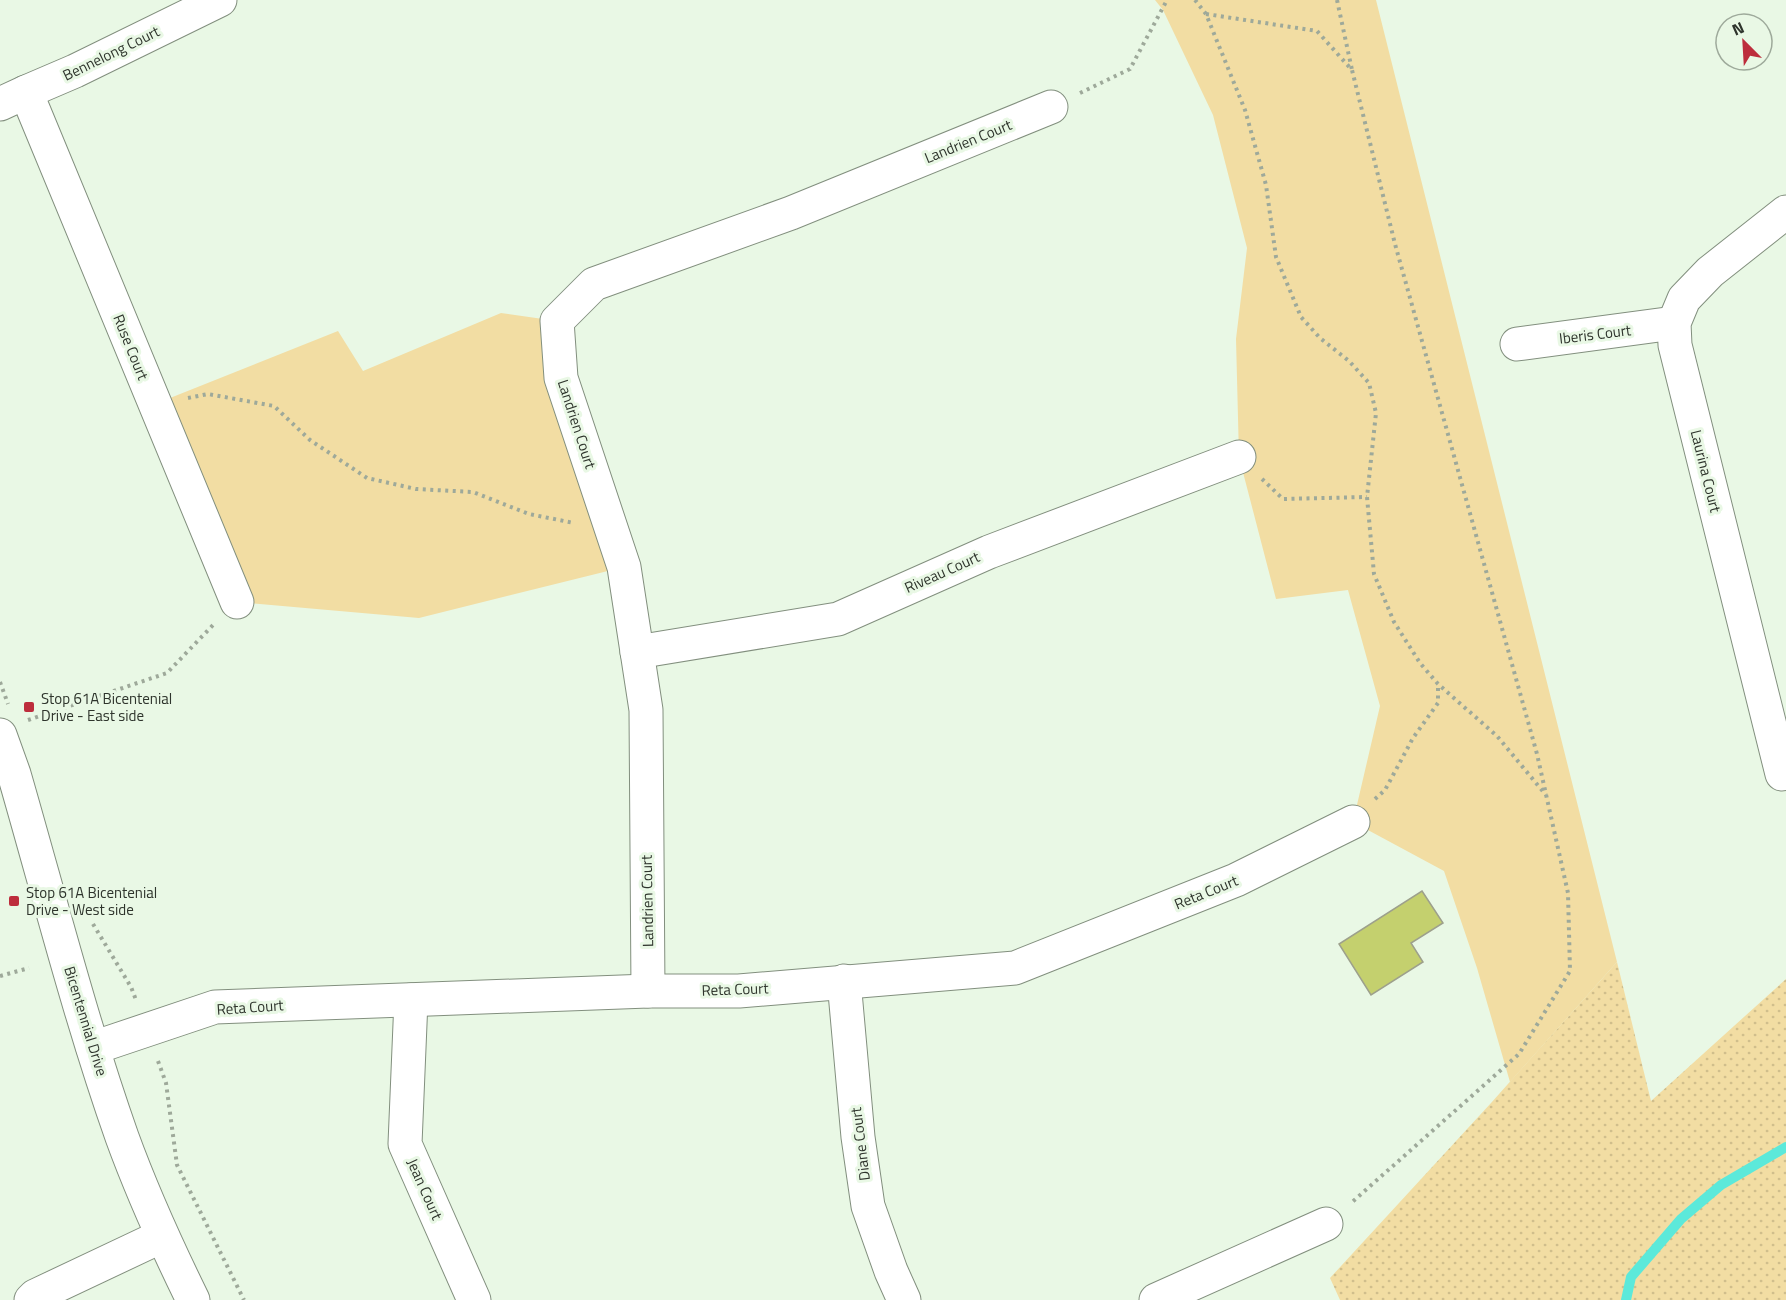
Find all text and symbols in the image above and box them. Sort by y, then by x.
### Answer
north arrow [1714,12,1774,72]
text: N [1728,15,1748,42]
street label: Bennelong Court [59,19,164,86]
street label: Landrien Court [921,113,1016,169]
street label: Ruse Court [107,311,155,384]
street label: Iberis Court [1558,318,1633,350]
street label: Landrien Court [552,376,602,472]
street label: Laurina Court [1685,427,1728,515]
street label: Riveau Court [901,545,984,599]
place label: Stop 61A Bicentenial Drive - East side [41,687,172,727]
marker: Stop 61A Bicentenial Drive - East side [22,700,36,714]
street label: Landrien Court [635,854,659,947]
street label: Reta Court [1171,869,1242,915]
place label: Stop 61A Bicentenial Drive - West side [26,881,157,921]
marker: Stop 61A Bicentenial Drive - West side [7,894,21,908]
street label: Bicentennial Drive [58,963,114,1079]
street label: Reta Court [701,976,770,1002]
street label: Reta Court [216,993,285,1021]
street label: Diane Court [844,1105,876,1182]
street label: Jean Court [401,1155,449,1224]

